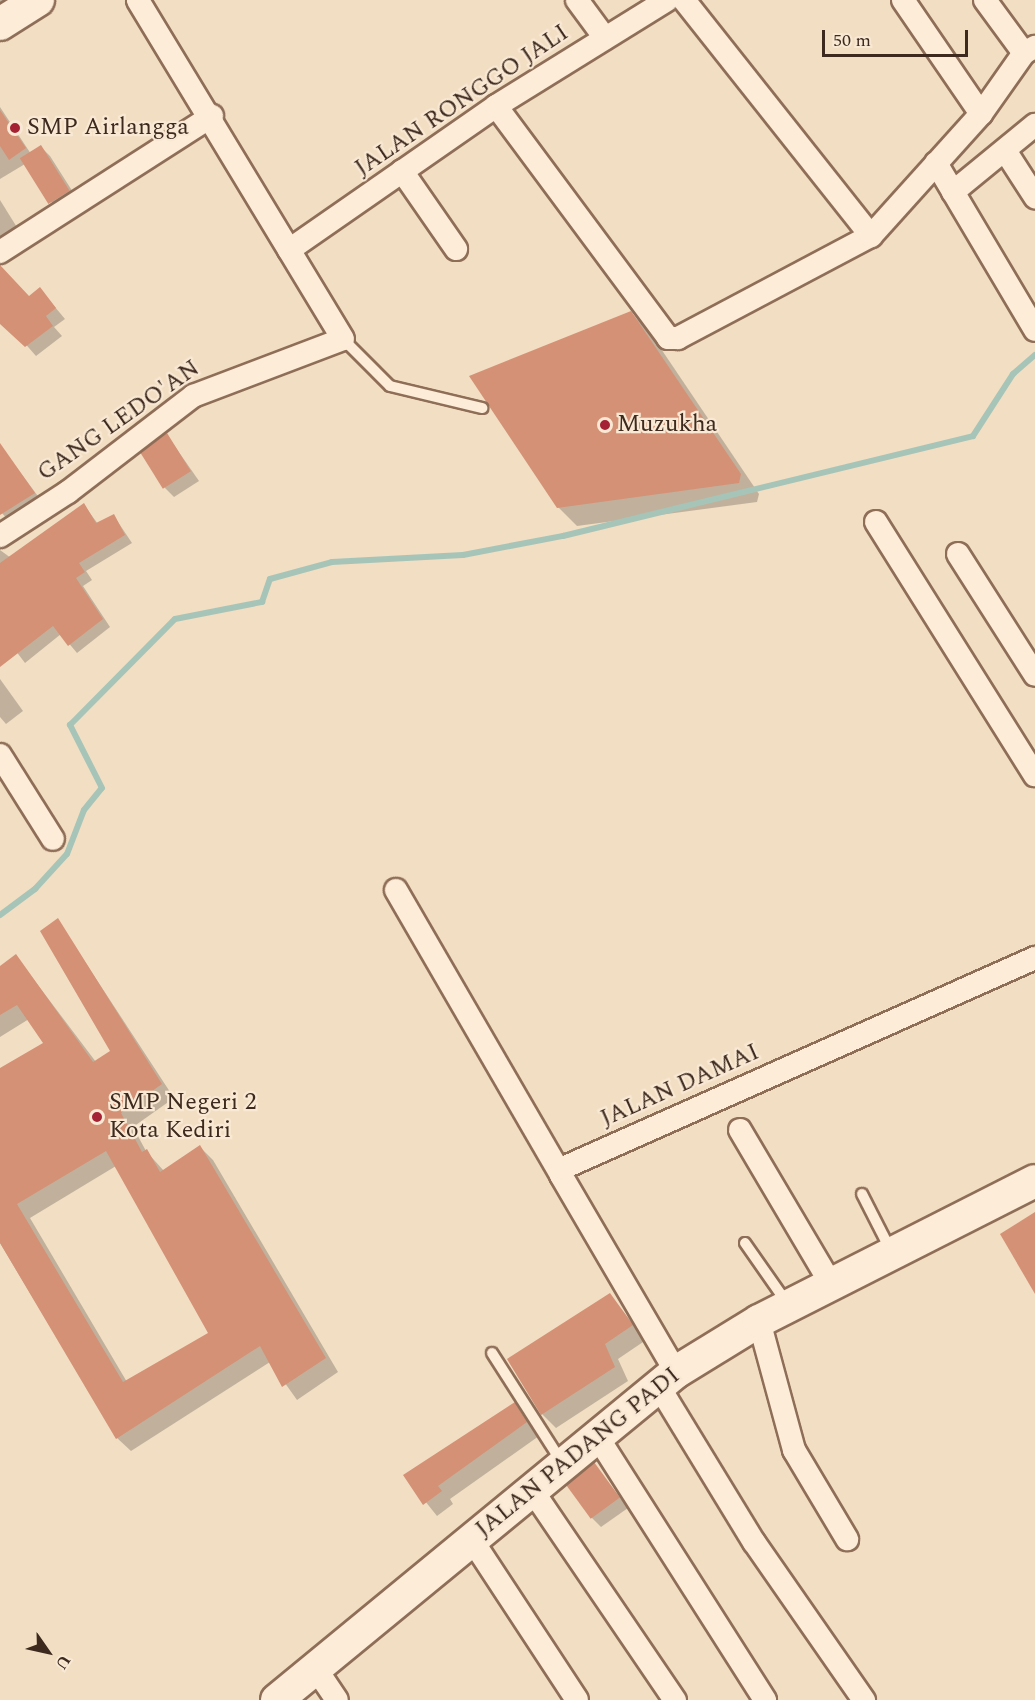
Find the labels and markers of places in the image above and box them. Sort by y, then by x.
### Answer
place label: SMP Airlangga [27,114,189,142]
marker: SMP Airlangga [8,121,22,135]
place label: Muzukha [617,411,717,439]
marker: Muzukha [598,418,612,432]
place label: SMP Negeri 2 Kota Kediri [109,1089,256,1145]
marker: SMP Negeri 2 Kota Kediri [90,1110,104,1124]

